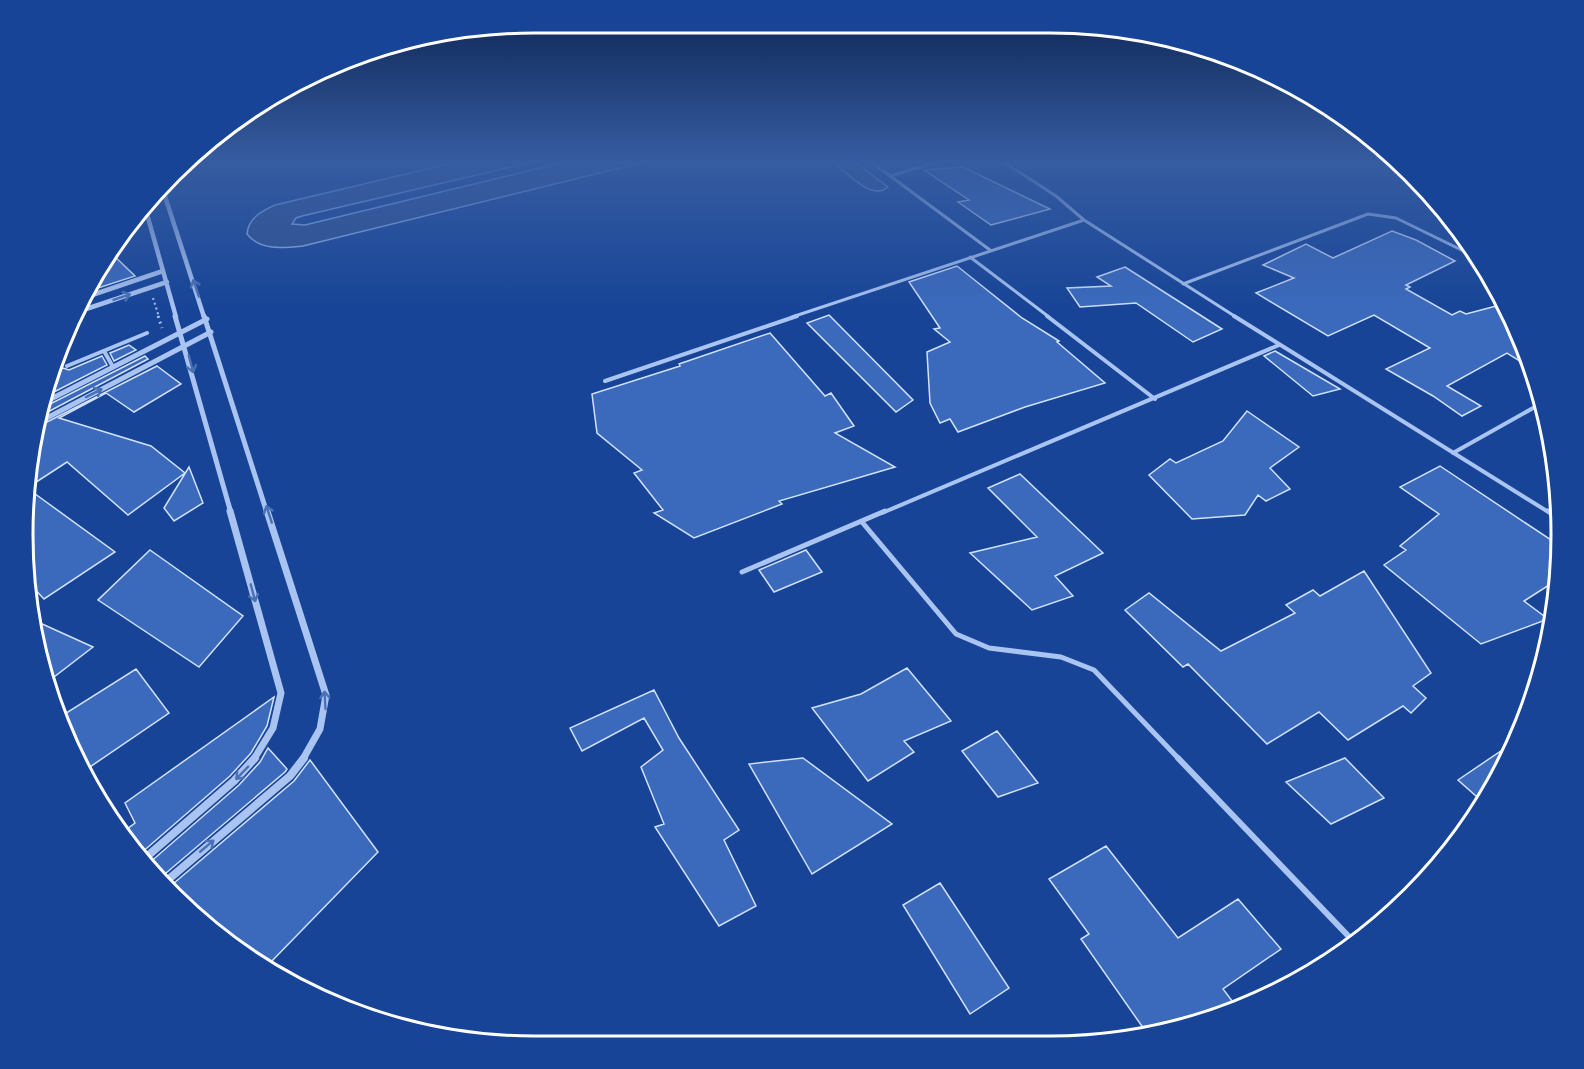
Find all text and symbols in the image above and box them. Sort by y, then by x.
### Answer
one-way arrow [190,279,201,298]
one-way arrow [112,291,131,302]
one-way arrow [185,354,197,373]
one-way arrow [85,386,103,398]
one-way arrow [262,505,273,524]
one-way arrow [248,583,259,602]
one-way arrow [320,690,331,710]
one-way arrow [235,765,250,780]
one-way arrow [199,839,214,853]

